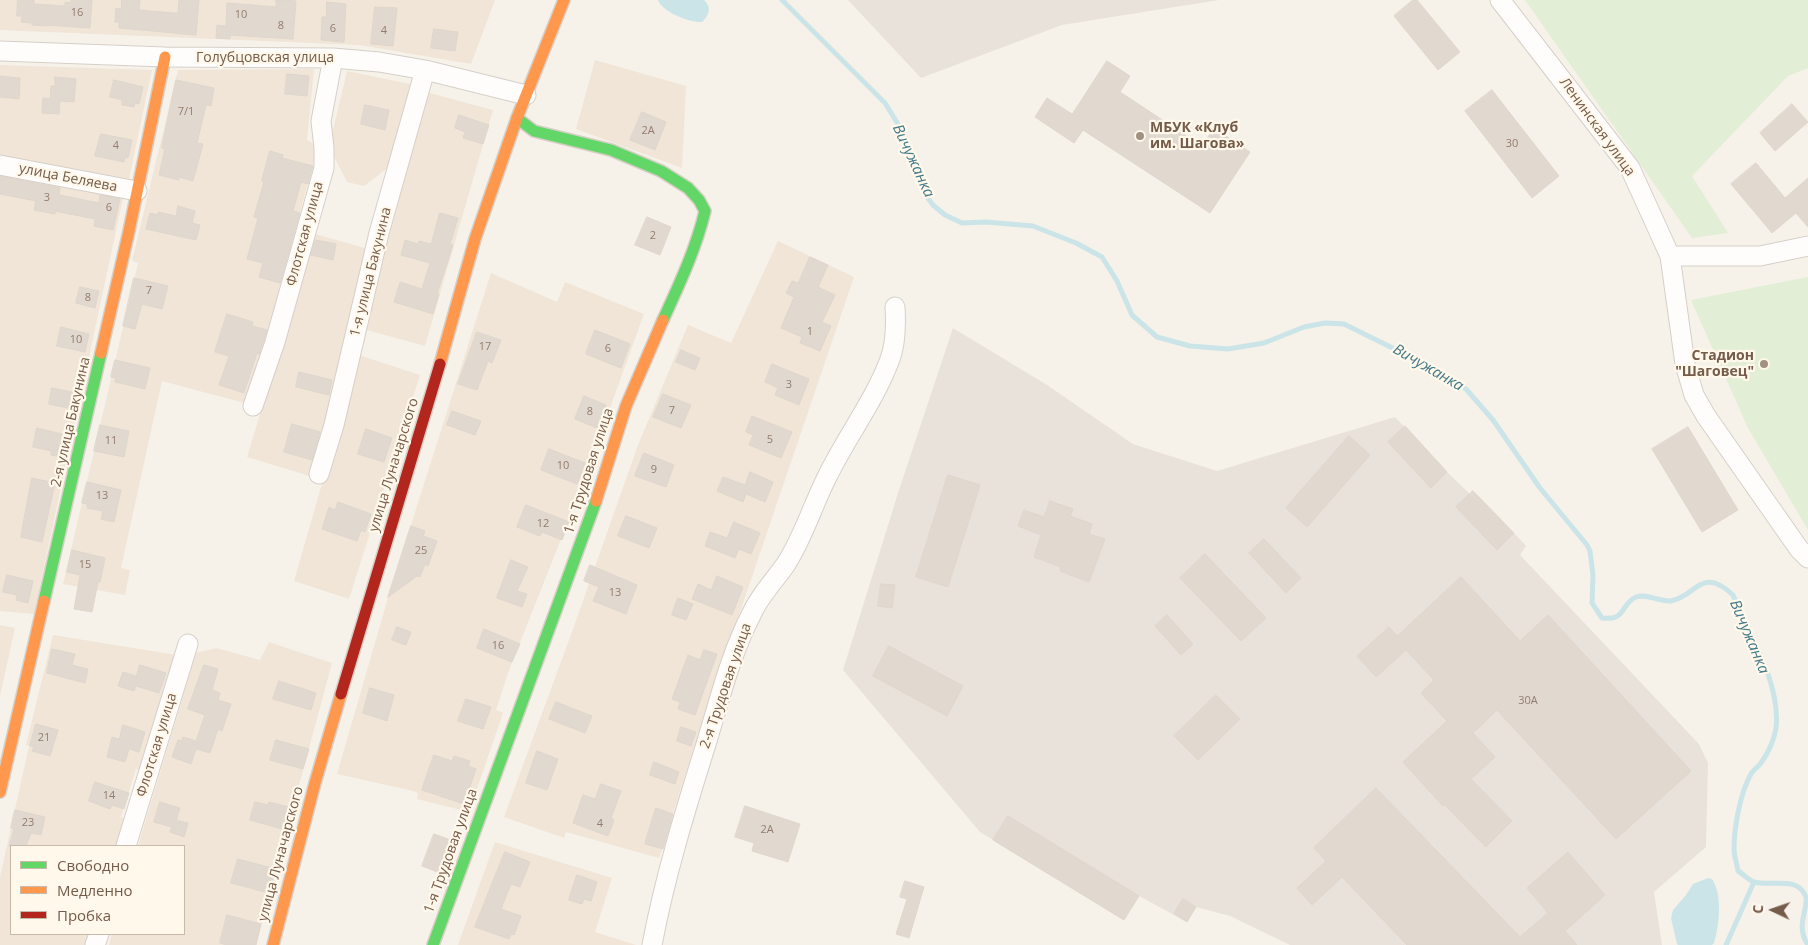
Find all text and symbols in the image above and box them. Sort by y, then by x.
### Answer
house number: 16 [71,6,83,20]
house number: 10 [235,8,247,22]
house number: 8 [278,19,284,33]
house number: 6 [330,22,336,36]
house number: 4 [381,24,387,38]
street label: Голубцовская улица [196,50,334,66]
street label: Ленинская улица [1556,74,1638,180]
house number: 7/1 [178,105,194,119]
place label: МБУК «Клуб им. Шагова» [1150,120,1244,152]
water label: Вичужанка [888,122,938,200]
house number: 2А [641,124,655,138]
marker: МБУК «Клуб им. Шагова» [1134,130,1146,142]
house number: 30 [1506,137,1518,151]
house number: 4 [113,139,119,153]
street label: улица Беляева [17,160,119,196]
street label: Флотская улица [283,180,327,288]
house number: 3 [44,191,50,205]
house number: 6 [106,201,112,215]
street label: 1-я улица Бакунина [347,205,395,339]
house number: 2 [650,229,656,243]
house number: 7 [146,284,152,298]
house number: 8 [85,291,91,305]
house number: 1 [807,325,813,339]
house number: 10 [70,333,82,347]
house number: 17 [479,340,491,354]
water label: Вичужанка [1390,341,1466,395]
house number: 6 [605,342,611,356]
place label: Стадион "Шаговец" [1675,348,1754,381]
street label: 2-я улица Бакунина [48,355,94,489]
marker: Стадион "Шаговец" [1758,358,1770,370]
house number: 3 [786,378,792,392]
street label: улица Луначарского [366,396,422,534]
house number: 7 [669,404,675,418]
house number: 8 [587,405,593,419]
street label: 1-я Трудовая улица [561,406,617,536]
house number: 5 [767,433,773,447]
house number: 11 [105,434,117,448]
house number: 10 [557,459,569,473]
house number: 9 [651,463,657,477]
house number: 13 [96,489,108,503]
house number: 12 [537,517,549,531]
house number: 25 [415,544,427,558]
house number: 15 [79,558,91,572]
house number: 13 [609,586,621,600]
water label: Вичужанка [1725,597,1773,677]
street label: 2-я Трудовая улица [697,621,755,751]
house number: 16 [492,639,504,653]
street label: Флотская улица [133,691,181,799]
house number: 30А [1518,694,1538,708]
house number: 21 [38,731,50,745]
street label: улица Луначарского [255,785,307,923]
street label: 1-я Трудовая улица [421,786,481,916]
house number: 14 [103,789,115,803]
house number: 23 [22,816,34,830]
house number: 4 [597,817,603,831]
house number: 2А [760,823,774,837]
legend [10,845,185,935]
text: Свободно [57,855,129,875]
text: Медленно [57,880,133,900]
north arrow [1748,885,1798,935]
text: С [1748,904,1767,914]
text: Пробка [57,905,111,925]

